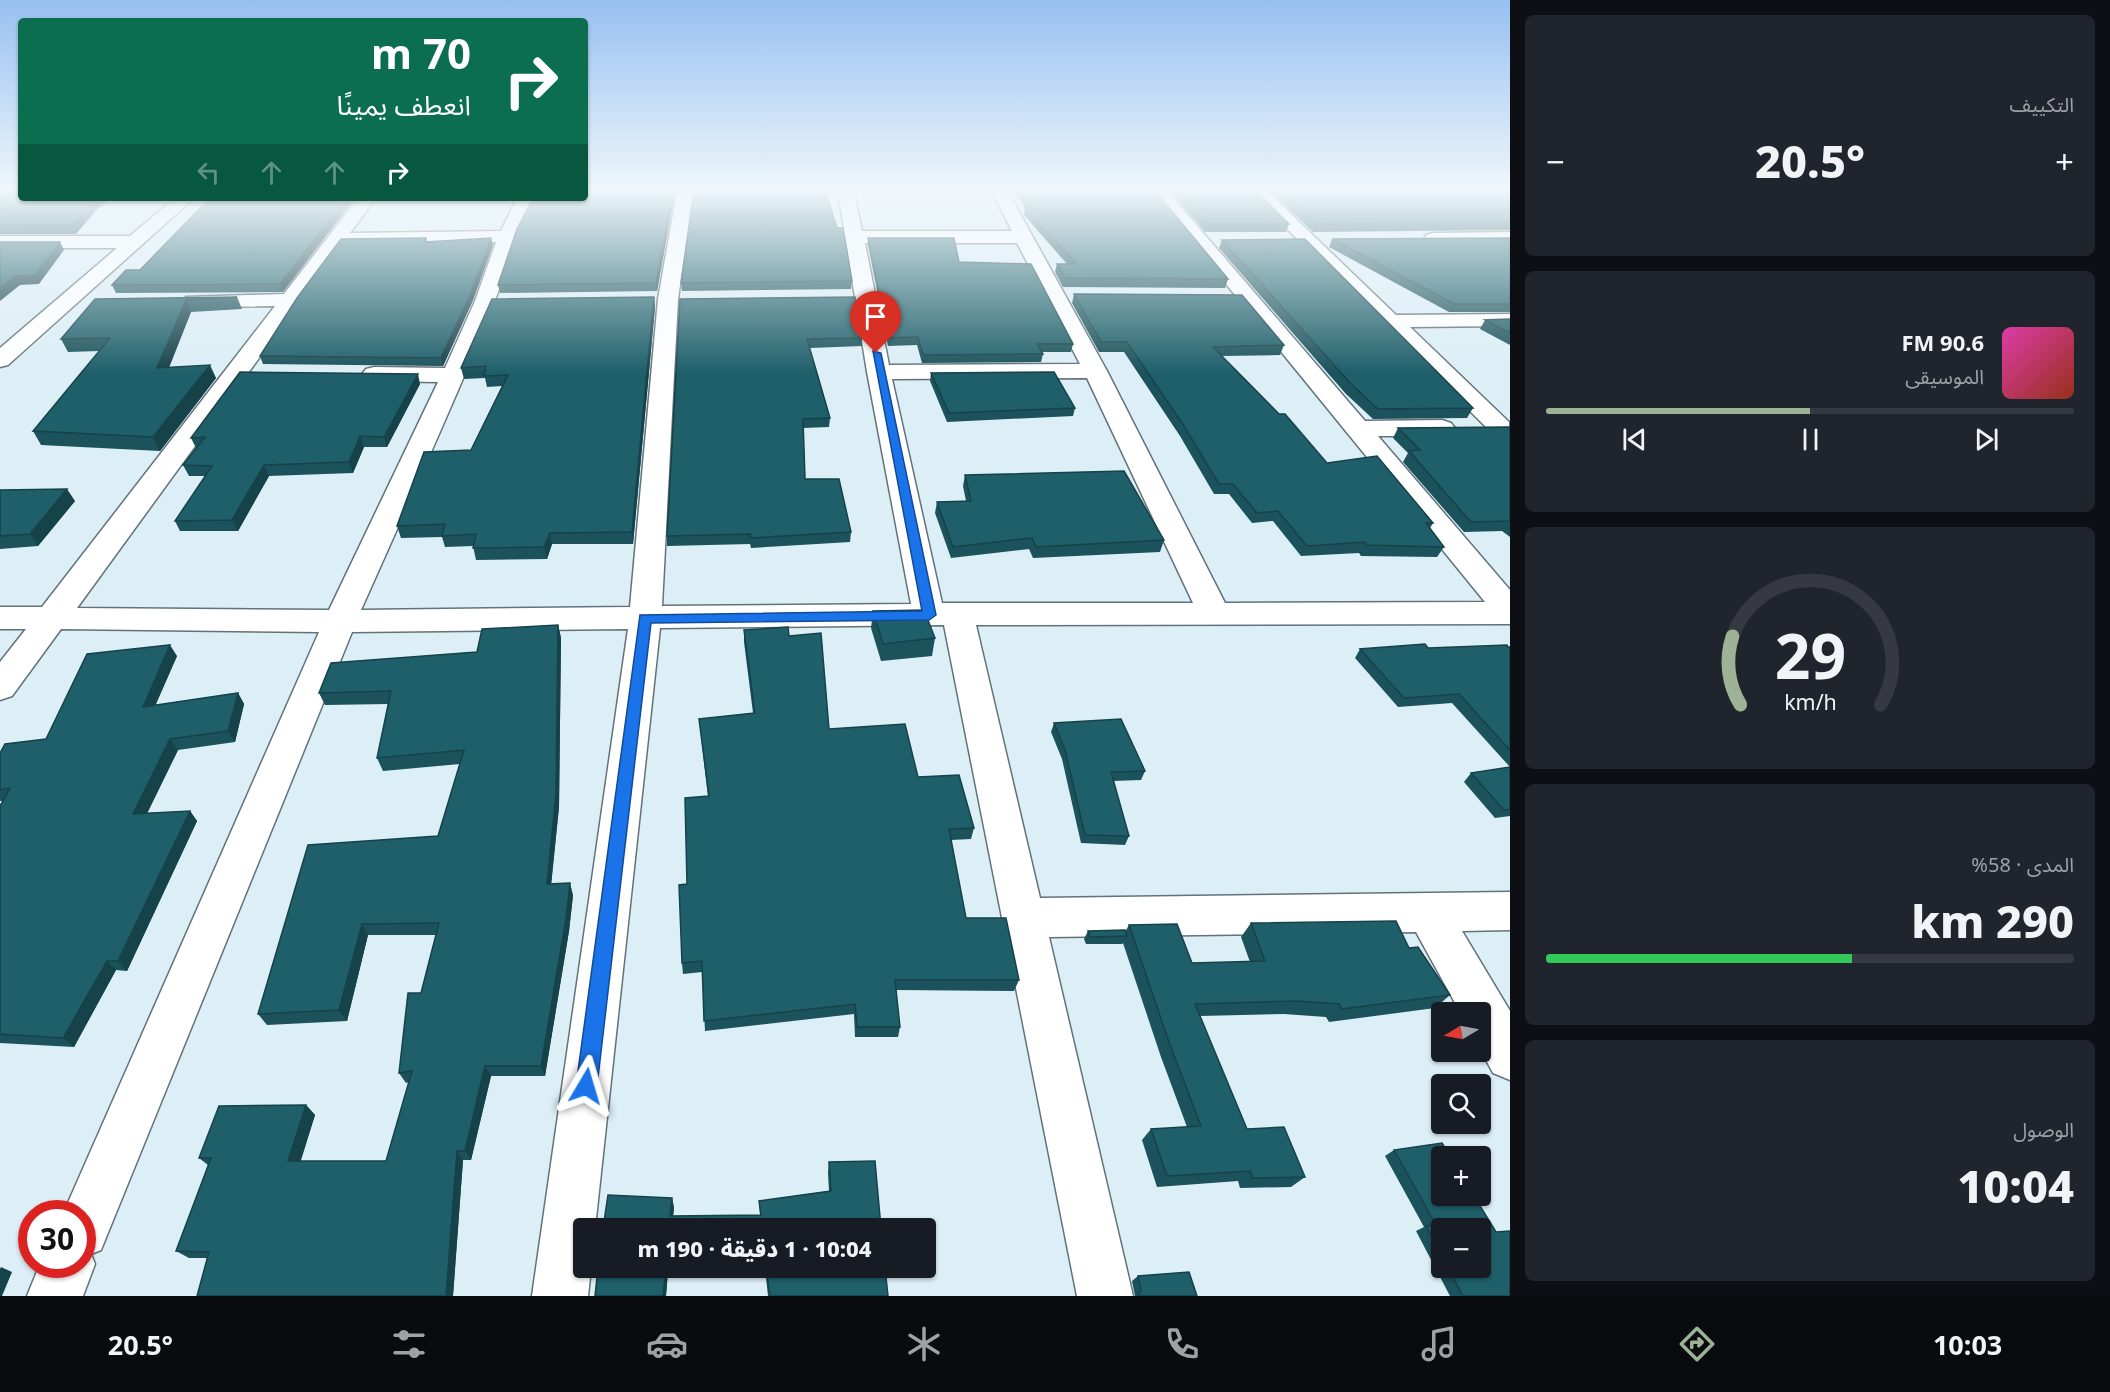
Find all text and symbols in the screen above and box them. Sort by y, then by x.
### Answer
text: 70 m [371,24,471,81]
icon: right [492,42,570,120]
text: انعطف يمينًا [337,86,471,123]
text: التكييف [2010,91,2074,118]
text: 20.5° [1755,130,1865,191]
text: − [1546,139,1565,184]
text: + [2055,139,2074,184]
icon: left [192,156,225,189]
icon: ahead [255,156,288,189]
icon: ahead [318,156,351,189]
icon: right [381,156,414,189]
pin [850,291,901,353]
icon: arrive [859,300,892,333]
text: 90.6 FM [1902,327,1984,357]
text: الموسيقى [1905,363,1984,390]
icon: previous [1618,423,1651,456]
icon: pause [1794,423,1827,456]
icon: next [1970,423,2003,456]
text: 29 [1774,612,1846,697]
text: km/h [1784,687,1836,716]
text: المدى · 58% [1971,851,2074,878]
text: 290 km [1911,890,2074,951]
north arrow [1431,1002,1491,1062]
map controls [1431,1002,1491,1278]
position arrow [554,1054,618,1118]
button: search [1431,1074,1491,1134]
text: الوصول [2013,1116,2074,1143]
button: + [1431,1146,1491,1206]
text: 10:04 [1957,1155,2074,1216]
speed limit sign: 30 [18,1200,96,1278]
button: − [1431,1218,1491,1278]
text: 10:04 · 1 دقيقة · 190 m [637,1233,872,1263]
icon: filters [388,1323,430,1365]
icon: car [646,1323,688,1365]
icon: climate [903,1323,945,1365]
icon: phone [1161,1323,1203,1365]
icon: music [1418,1323,1460,1365]
icon: directions [1676,1323,1718,1365]
text: 20.5° [108,1326,173,1363]
text: 10:03 [1933,1326,2002,1363]

